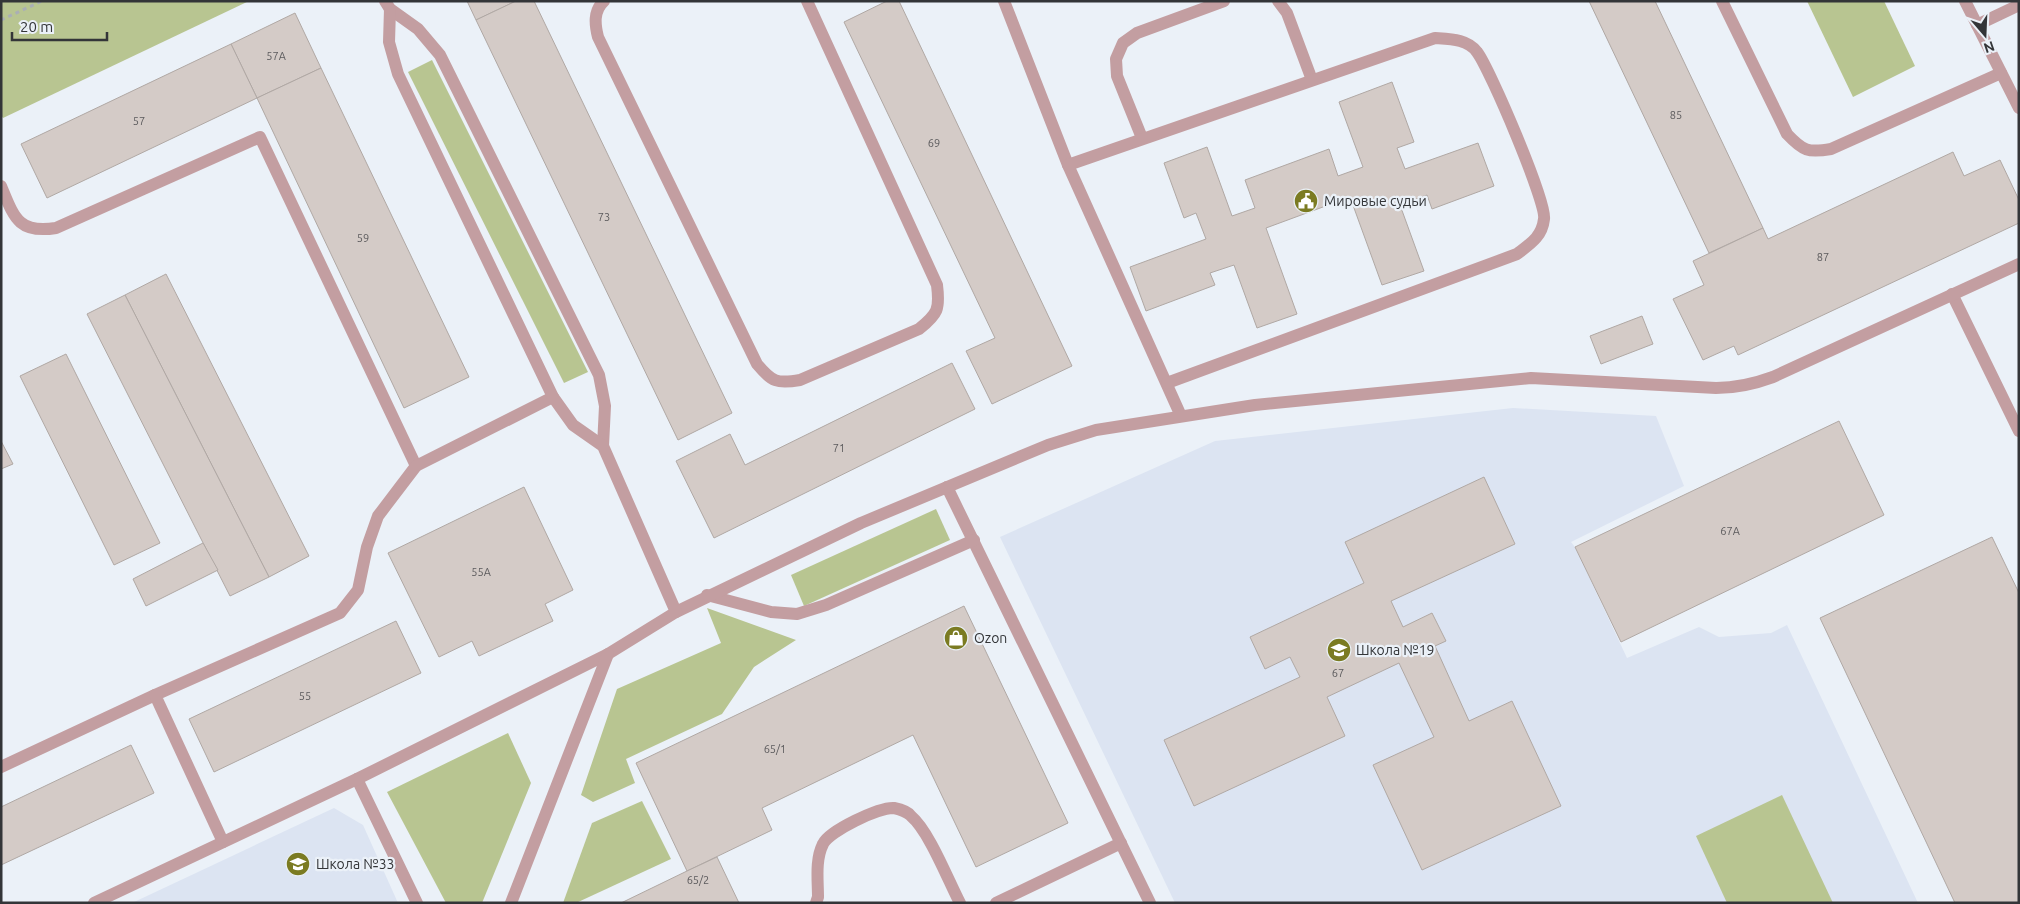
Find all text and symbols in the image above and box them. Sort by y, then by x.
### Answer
scale bar [12,10,108,42]
north arrow [1960,10,2010,60]
text: 20 m [20,18,53,35]
text: N [1982,38,1997,57]
house number: 57А [266,50,287,62]
house number: 85 [1670,109,1682,121]
house number: 57 [133,115,145,127]
house number: 69 [928,137,940,149]
public building icon: Мировые судьи [1293,188,1319,214]
place label: Мировые судьи [1324,193,1427,209]
house number: 73 [598,211,610,223]
house number: 59 [357,232,369,244]
house number: 87 [1817,251,1829,263]
house number: 71 [833,442,845,454]
house number: 67А [1720,525,1741,537]
house number: 55А [471,566,492,578]
shop icon: Ozon [943,625,969,651]
place label: Ozon [974,630,1007,646]
school or university icon: Школа №19 [1326,637,1352,663]
place label: Школа №19 [1356,642,1435,658]
house number: 67 [1332,667,1344,679]
house number: 55 [299,690,311,702]
house number: 65/1 [764,743,786,755]
school or university icon: Школа №33 [285,851,311,877]
place label: Школа №33 [316,856,395,872]
house number: 65/2 [687,874,709,886]

